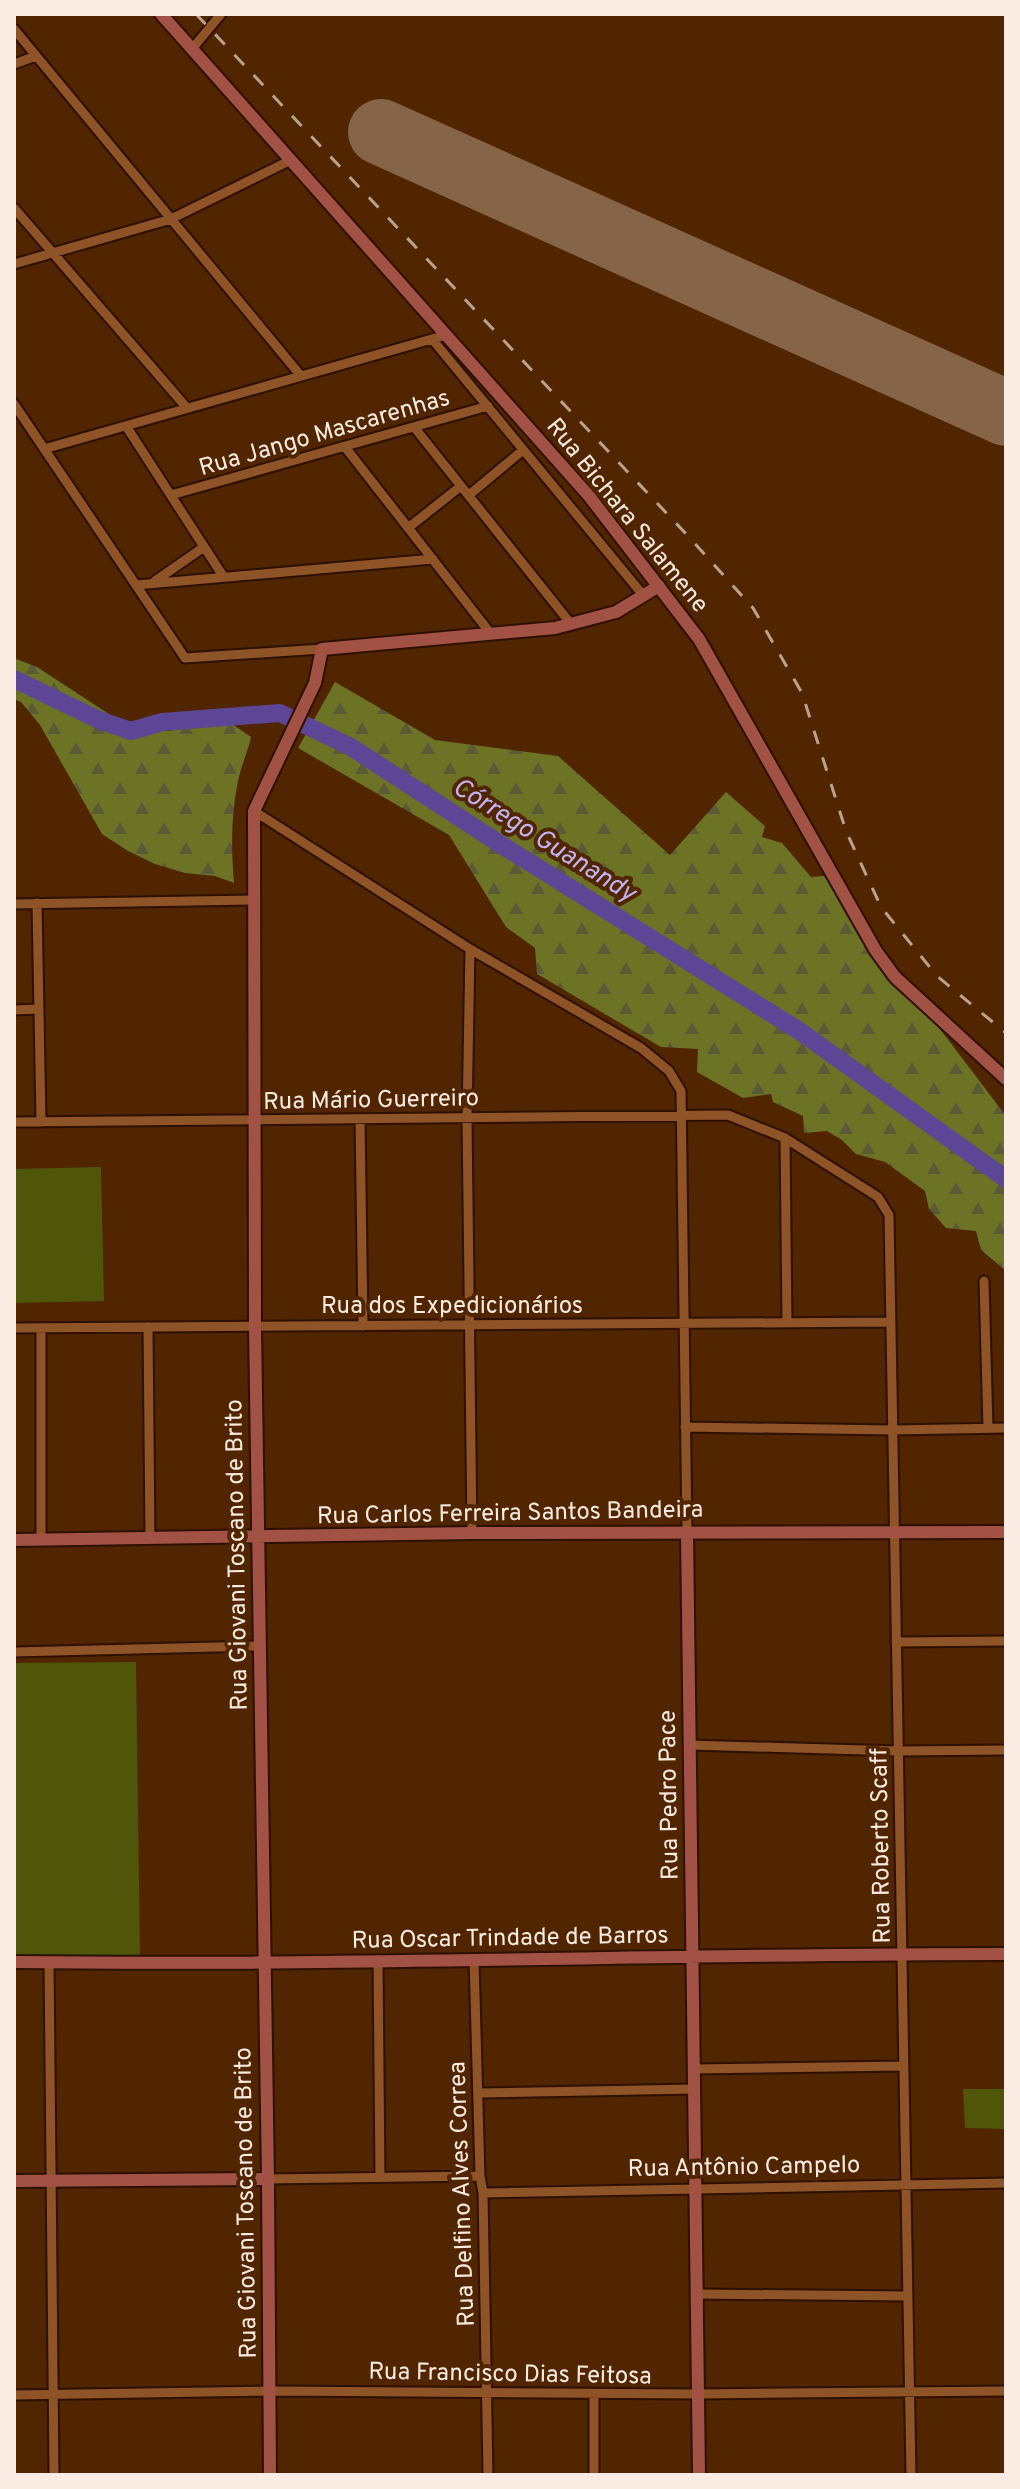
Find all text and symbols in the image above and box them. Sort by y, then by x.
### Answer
street label: Rua Jango Mascarenhas [196,384,454,484]
street label: Rua Bichara Salamene [539,413,714,620]
water label: Córrego Guanandy [446,771,643,912]
street label: Rua Mário Guerreiro [263,1084,479,1118]
street label: Rua dos Expedicionários [321,1292,583,1322]
street label: Rua Giovani Toscano de Brito [220,1399,256,1711]
street label: Rua Carlos Ferreira Santos Bandeira [317,1496,703,1532]
street label: Rua Pedro Pace [654,1710,686,1880]
street label: Rua Roberto Scaff [865,1748,899,1944]
street label: Rua Oscar Trindade de Barros [351,1921,669,1957]
street label: Rua Giovani Toscano de Brito [229,2047,265,2359]
street label: Rua Delfino Alves Correa [443,2061,483,2327]
street label: Rua Antônio Campelo [627,2151,861,2185]
street label: Rua Francisco Dias Feitosa [368,2358,652,2392]

